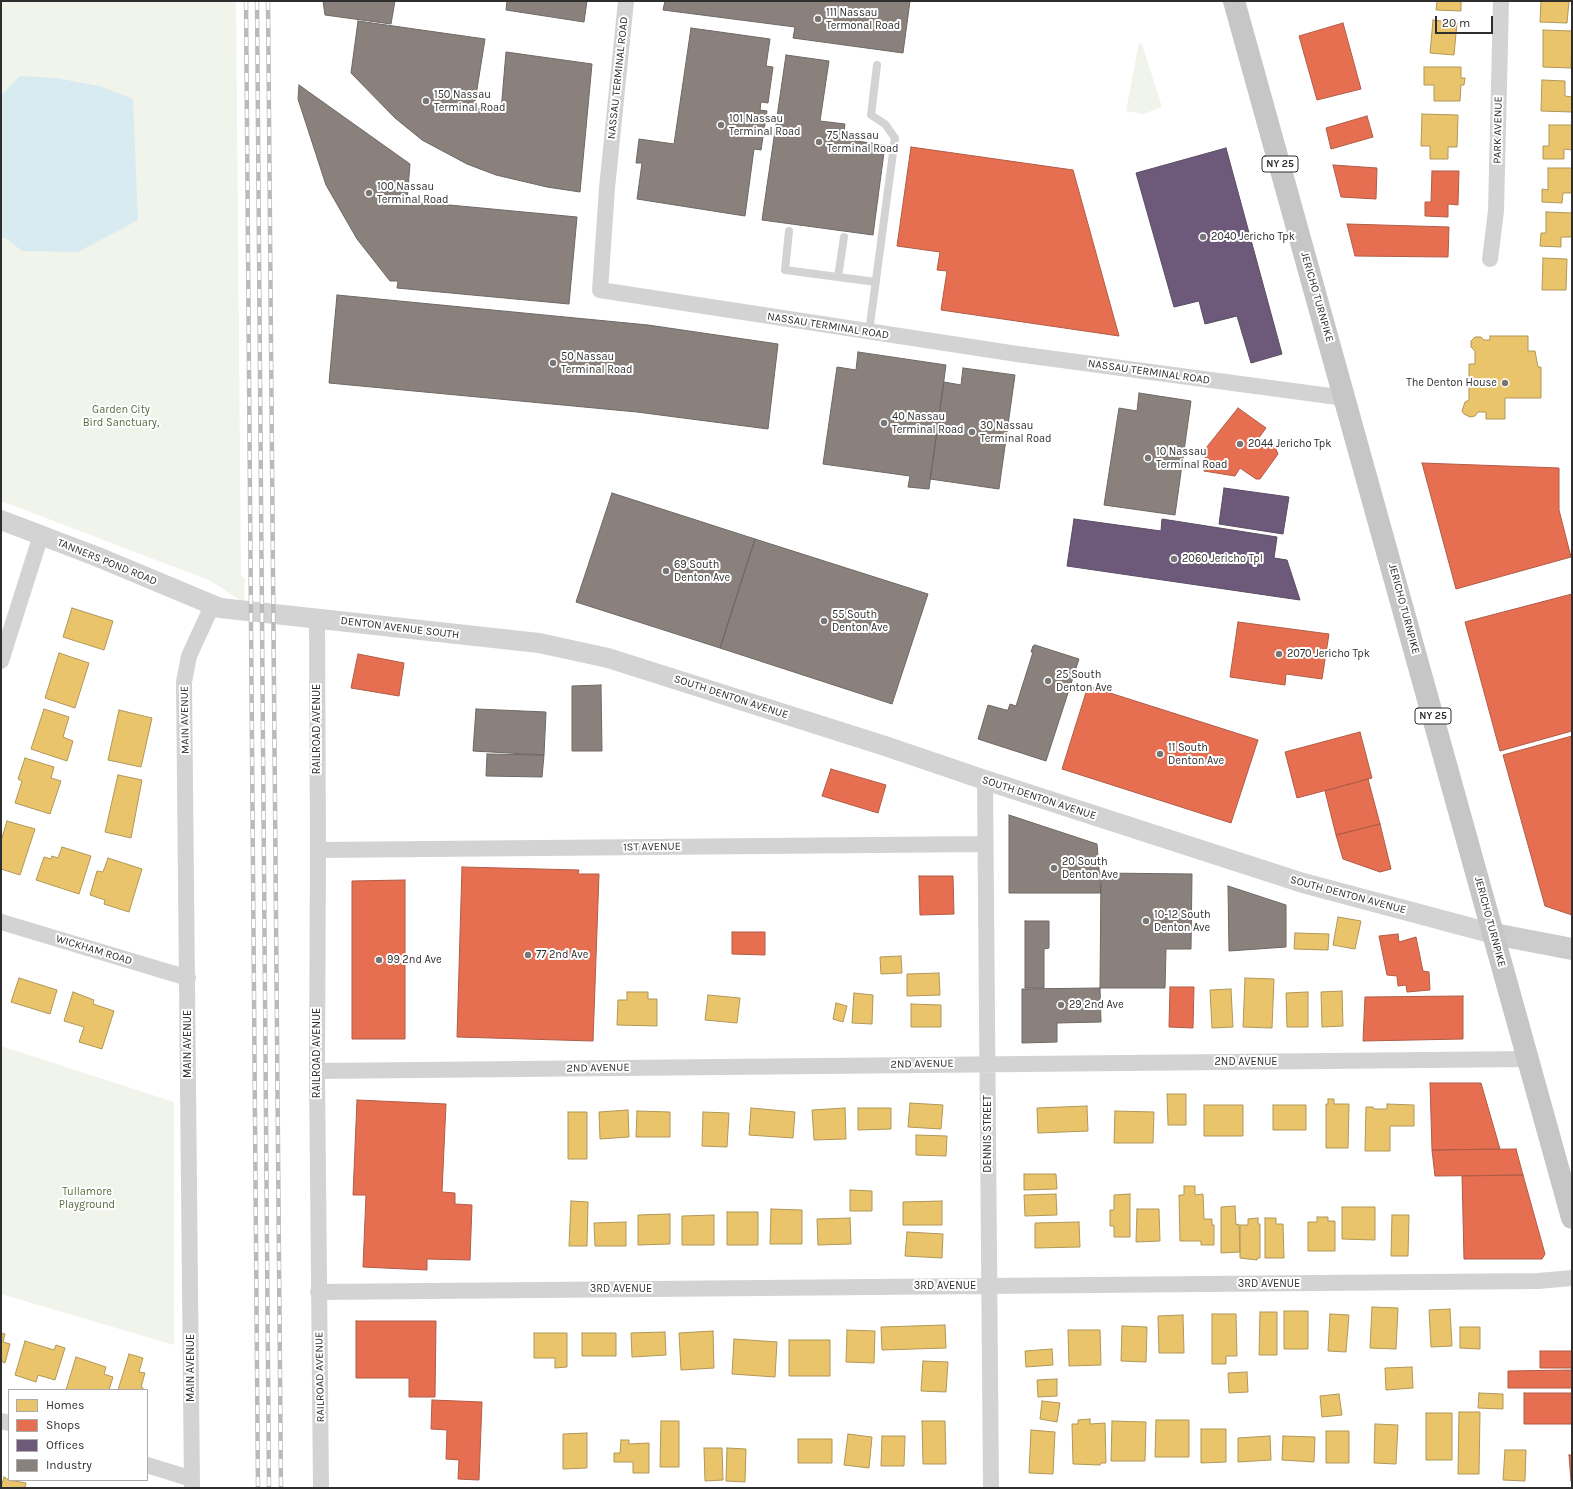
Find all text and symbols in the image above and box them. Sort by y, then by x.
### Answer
place label: 111 Nassau Termonal Road [826,6,900,32]
scale bar [1437,8,1495,34]
marker: 111 Nassau Termonal Road [813,14,823,24]
street label: NASSAU TERMINAL ROAD [605,16,631,140]
text: 20 m [1442,16,1470,30]
place label: 150 Nassau Terminal Road [434,88,506,114]
marker: 150 Nassau Terminal Road [421,96,431,106]
street label: PARK AVENUE [1491,96,1505,164]
place label: 101 Nassau Terminal Road [729,112,801,138]
marker: 101 Nassau Terminal Road [716,120,726,130]
place label: 75 Nassau Terminal Road [827,129,899,155]
marker: 75 Nassau Terminal Road [814,137,824,147]
road number: NY 25 [1262,156,1298,172]
place label: 100 Nassau Terminal Road [377,180,449,206]
marker: 100 Nassau Terminal Road [364,188,374,198]
place label: 2040 Jericho Tpk [1211,230,1295,244]
marker: 2040 Jericho Tpk [1198,232,1208,242]
street label: JERICHO TURNPIKE [1298,250,1336,344]
street label: NASSAU TERMINAL ROAD [766,310,890,342]
place label: 50 Nassau Terminal Road [561,350,633,376]
street label: NASSAU TERMINAL ROAD [1087,357,1211,387]
marker: 50 Nassau Terminal Road [548,358,558,368]
place label: The Denton House [1406,376,1497,390]
marker: The Denton House [1500,378,1510,388]
park label: Garden City Bird Sanctuary, [83,403,159,429]
place label: 40 Nassau Terminal Road [892,410,964,436]
marker: 40 Nassau Terminal Road [879,418,889,428]
place label: 30 Nassau Terminal Road [980,419,1052,445]
marker: 30 Nassau Terminal Road [967,427,977,437]
place label: 2044 Jericho Tpk [1248,437,1331,451]
marker: 2044 Jericho Tpk [1235,439,1245,449]
place label: 10 Nassau Terminal Road [1156,445,1228,471]
marker: 10 Nassau Terminal Road [1143,453,1153,463]
street label: TANNERS POND ROAD [55,536,159,588]
place label: 2060 Jericho Tpl [1182,552,1263,566]
marker: 2060 Jericho Tpl [1169,554,1179,564]
place label: 69 South Denton Ave [674,558,730,584]
street label: JERICHO TURNPIKE [1386,562,1422,656]
marker: 69 South Denton Ave [661,566,671,576]
place label: 55 South Denton Ave [832,608,888,634]
street label: DENTON AVENUE SOUTH [340,614,460,642]
marker: 55 South Denton Ave [819,616,829,626]
place label: 2070 Jericho Tpk [1287,647,1370,661]
marker: 2070 Jericho Tpk [1274,649,1284,659]
place label: 25 South Denton Ave [1056,668,1112,694]
street label: SOUTH DENTON AVENUE [672,672,790,722]
marker: 25 South Denton Ave [1043,676,1053,686]
street label: RAILROAD AVENUE [310,684,324,774]
street label: MAIN AVENUE [178,686,192,754]
road number: NY 25 [1415,708,1451,724]
place label: 11 South Denton Ave [1168,741,1224,767]
marker: 11 South Denton Ave [1155,749,1165,759]
street label: SOUTH DENTON AVENUE [980,773,1098,823]
street label: 1ST AVENUE [623,840,681,854]
place label: 20 South Denton Ave [1062,855,1118,881]
marker: 20 South Denton Ave [1049,863,1059,873]
street label: SOUTH DENTON AVENUE [1289,873,1407,917]
street label: JERICHO TURNPIKE [1472,875,1508,969]
place label: 10-12 South Denton Ave [1154,908,1211,934]
marker: 10-12 South Denton Ave [1141,916,1151,926]
street label: WICKHAM ROAD [54,932,134,968]
place label: 77 2nd Ave [536,948,588,962]
marker: 77 2nd Ave [523,950,533,960]
place label: 99 2nd Ave [387,953,442,967]
marker: 99 2nd Ave [374,955,384,965]
place label: 29 2nd Ave [1069,998,1124,1012]
marker: 29 2nd Ave [1056,1000,1066,1010]
street label: RAILROAD AVENUE [310,1008,324,1098]
street label: MAIN AVENUE [181,1010,195,1078]
street label: 2ND AVENUE [1214,1055,1278,1069]
street label: 2ND AVENUE [890,1057,954,1071]
street label: 2ND AVENUE [566,1061,630,1075]
street label: DENNIS STREET [981,1095,995,1173]
park label: Tullamore Playground [59,1185,115,1211]
street label: 3RD AVENUE [1238,1277,1300,1291]
street label: 3RD AVENUE [914,1279,976,1293]
street label: 3RD AVENUE [590,1282,652,1296]
street label: RAILROAD AVENUE [313,1332,327,1422]
street label: MAIN AVENUE [184,1334,198,1402]
legend [8,1389,148,1481]
text: Homes [46,1398,84,1412]
text: Shops [46,1418,80,1432]
text: Offices [46,1438,84,1452]
text: Industry [46,1458,92,1472]

